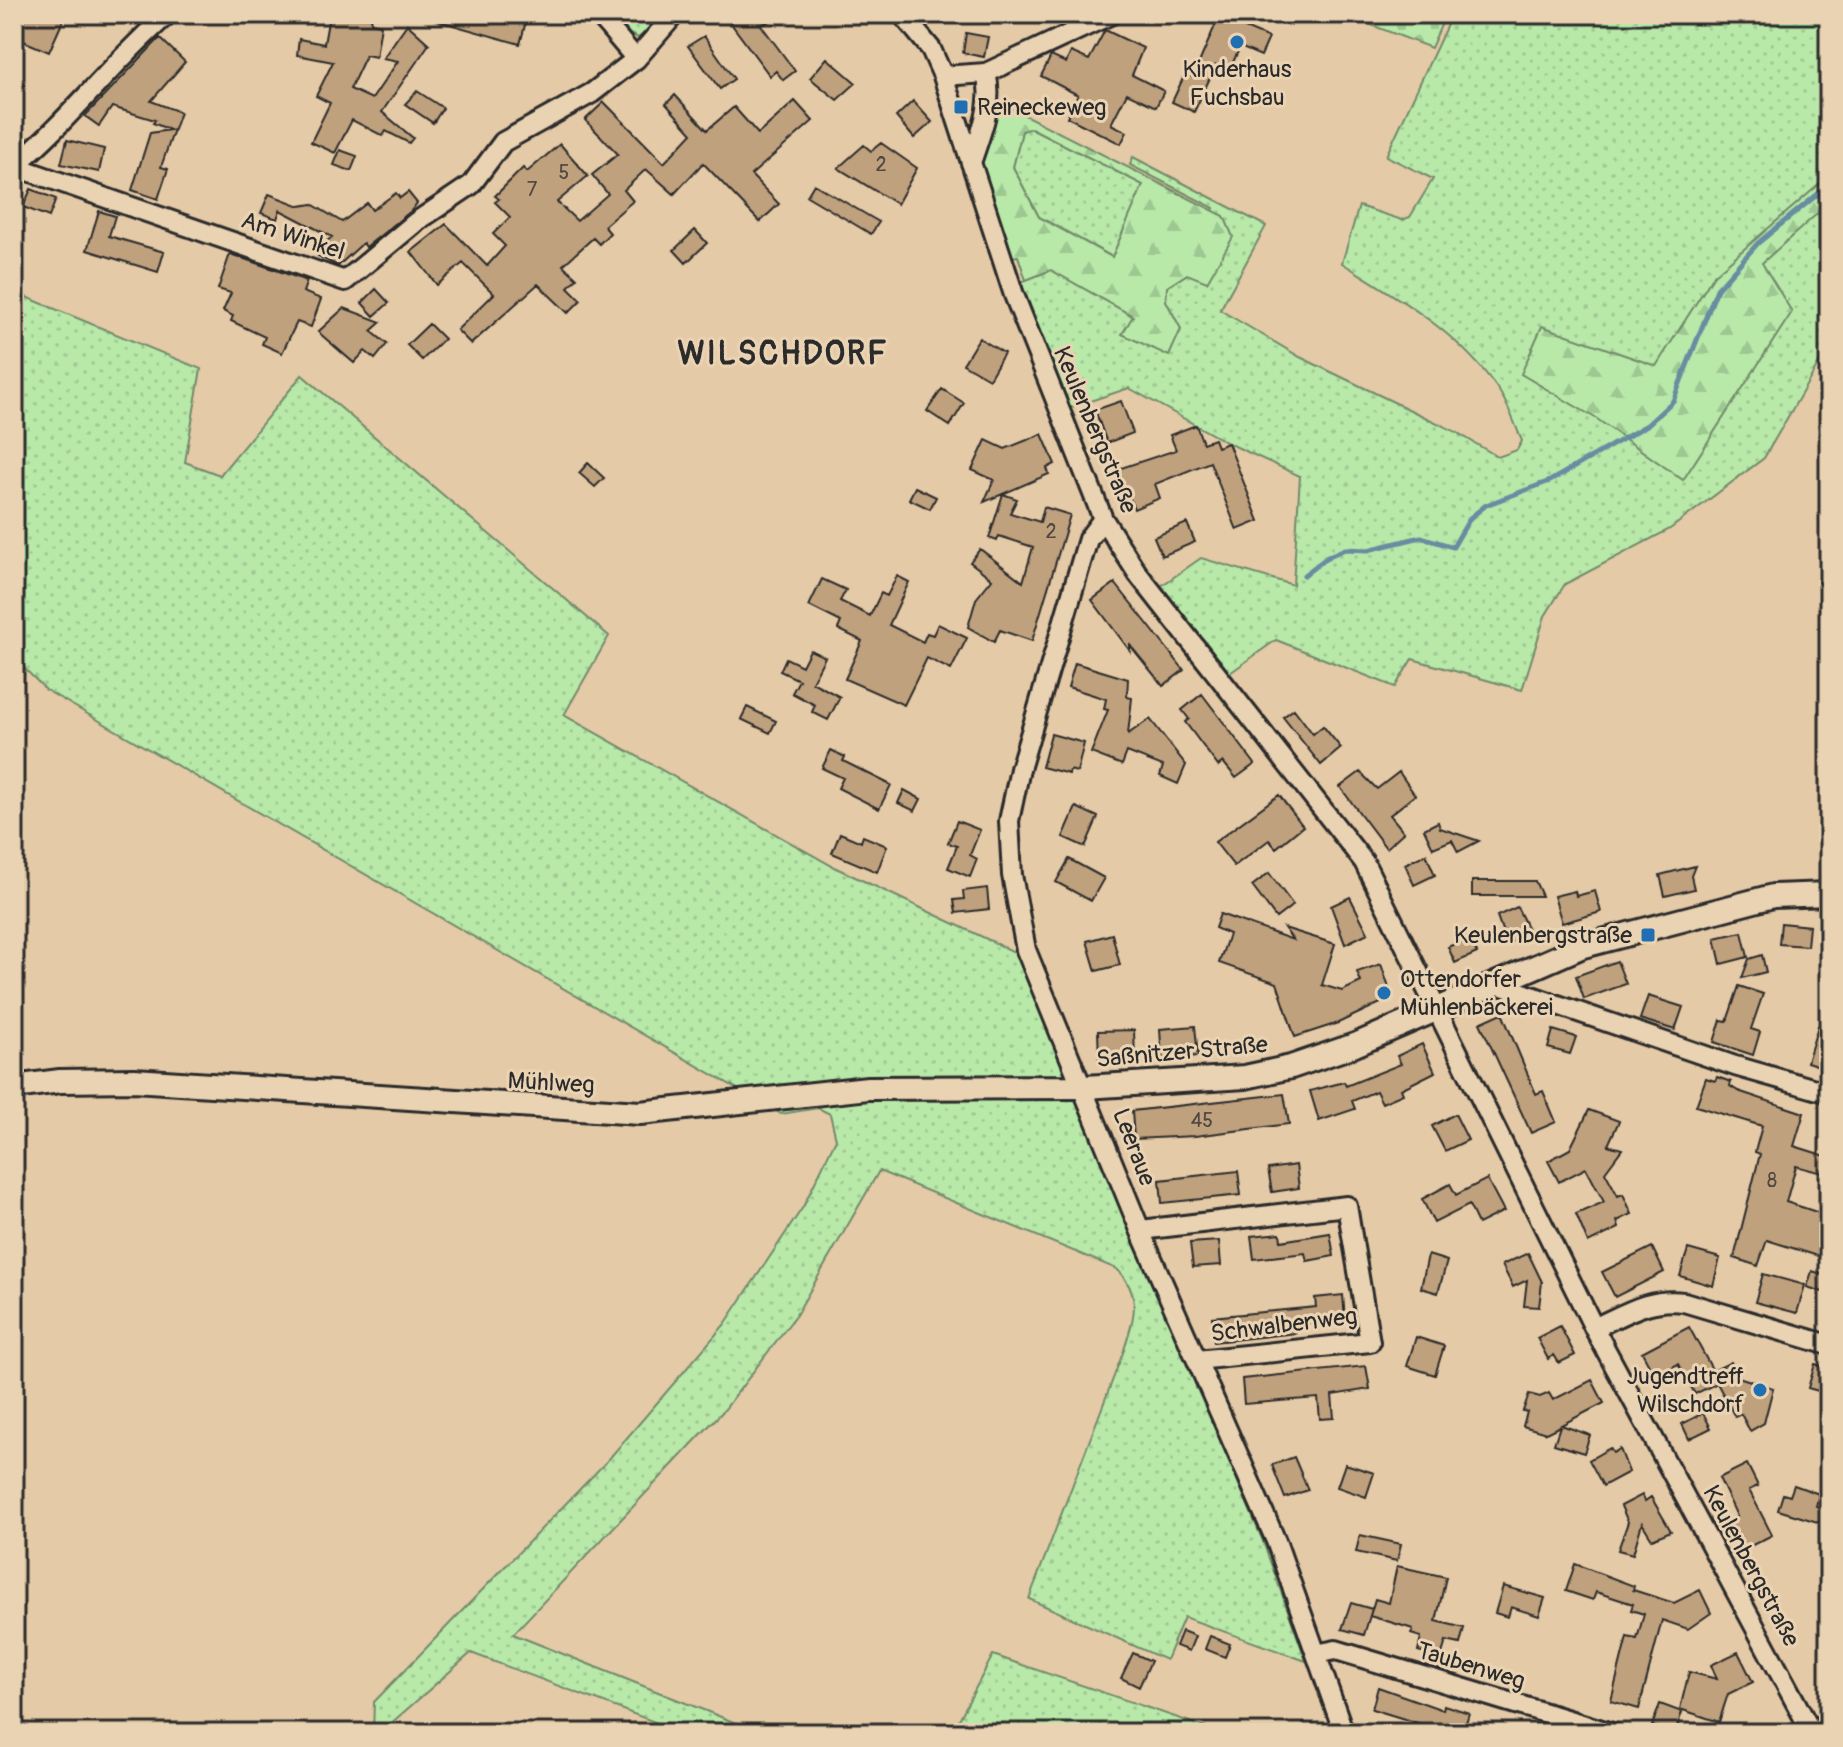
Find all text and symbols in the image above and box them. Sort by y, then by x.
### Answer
marker: Kinderhaus Fuchsbau [1228,33,1246,51]
place label: Kinderhaus Fuchsbau [1182,55,1292,112]
place label: Reineckeweg [977,93,1106,122]
marker: Reineckeweg [952,98,970,116]
house number: 2 [875,152,887,177]
house number: 5 [559,160,569,185]
house number: 7 [527,177,538,202]
street label: Am Winkel [238,206,348,266]
district label: WILSCHDORF [677,334,889,374]
street label: Keulenbergstraße [1047,342,1143,518]
house number: 2 [1045,519,1057,544]
place label: Keulenbergstraße [1454,921,1632,950]
marker: Keulenbergstraße [1639,926,1657,944]
place label: Ottendorfer Mühlenbäckerei [1400,965,1553,1022]
marker: Ottendorfer Mühlenbäckerei [1375,984,1393,1002]
street label: Saßnitzer Straße [1095,1030,1269,1074]
street label: Mühlweg [507,1066,595,1100]
street label: Leeraue [1106,1104,1162,1190]
house number: 45 [1191,1108,1213,1133]
house number: 8 [1767,1168,1777,1193]
street label: Schwalbenweg [1209,1302,1359,1348]
place label: Jugendtreff Wilschdorf [1626,1362,1744,1419]
marker: Jugendtreff Wilschdorf [1751,1381,1769,1399]
street label: Keulenbergstraße [1696,1480,1806,1652]
street label: Taubenweg [1413,1636,1529,1696]

